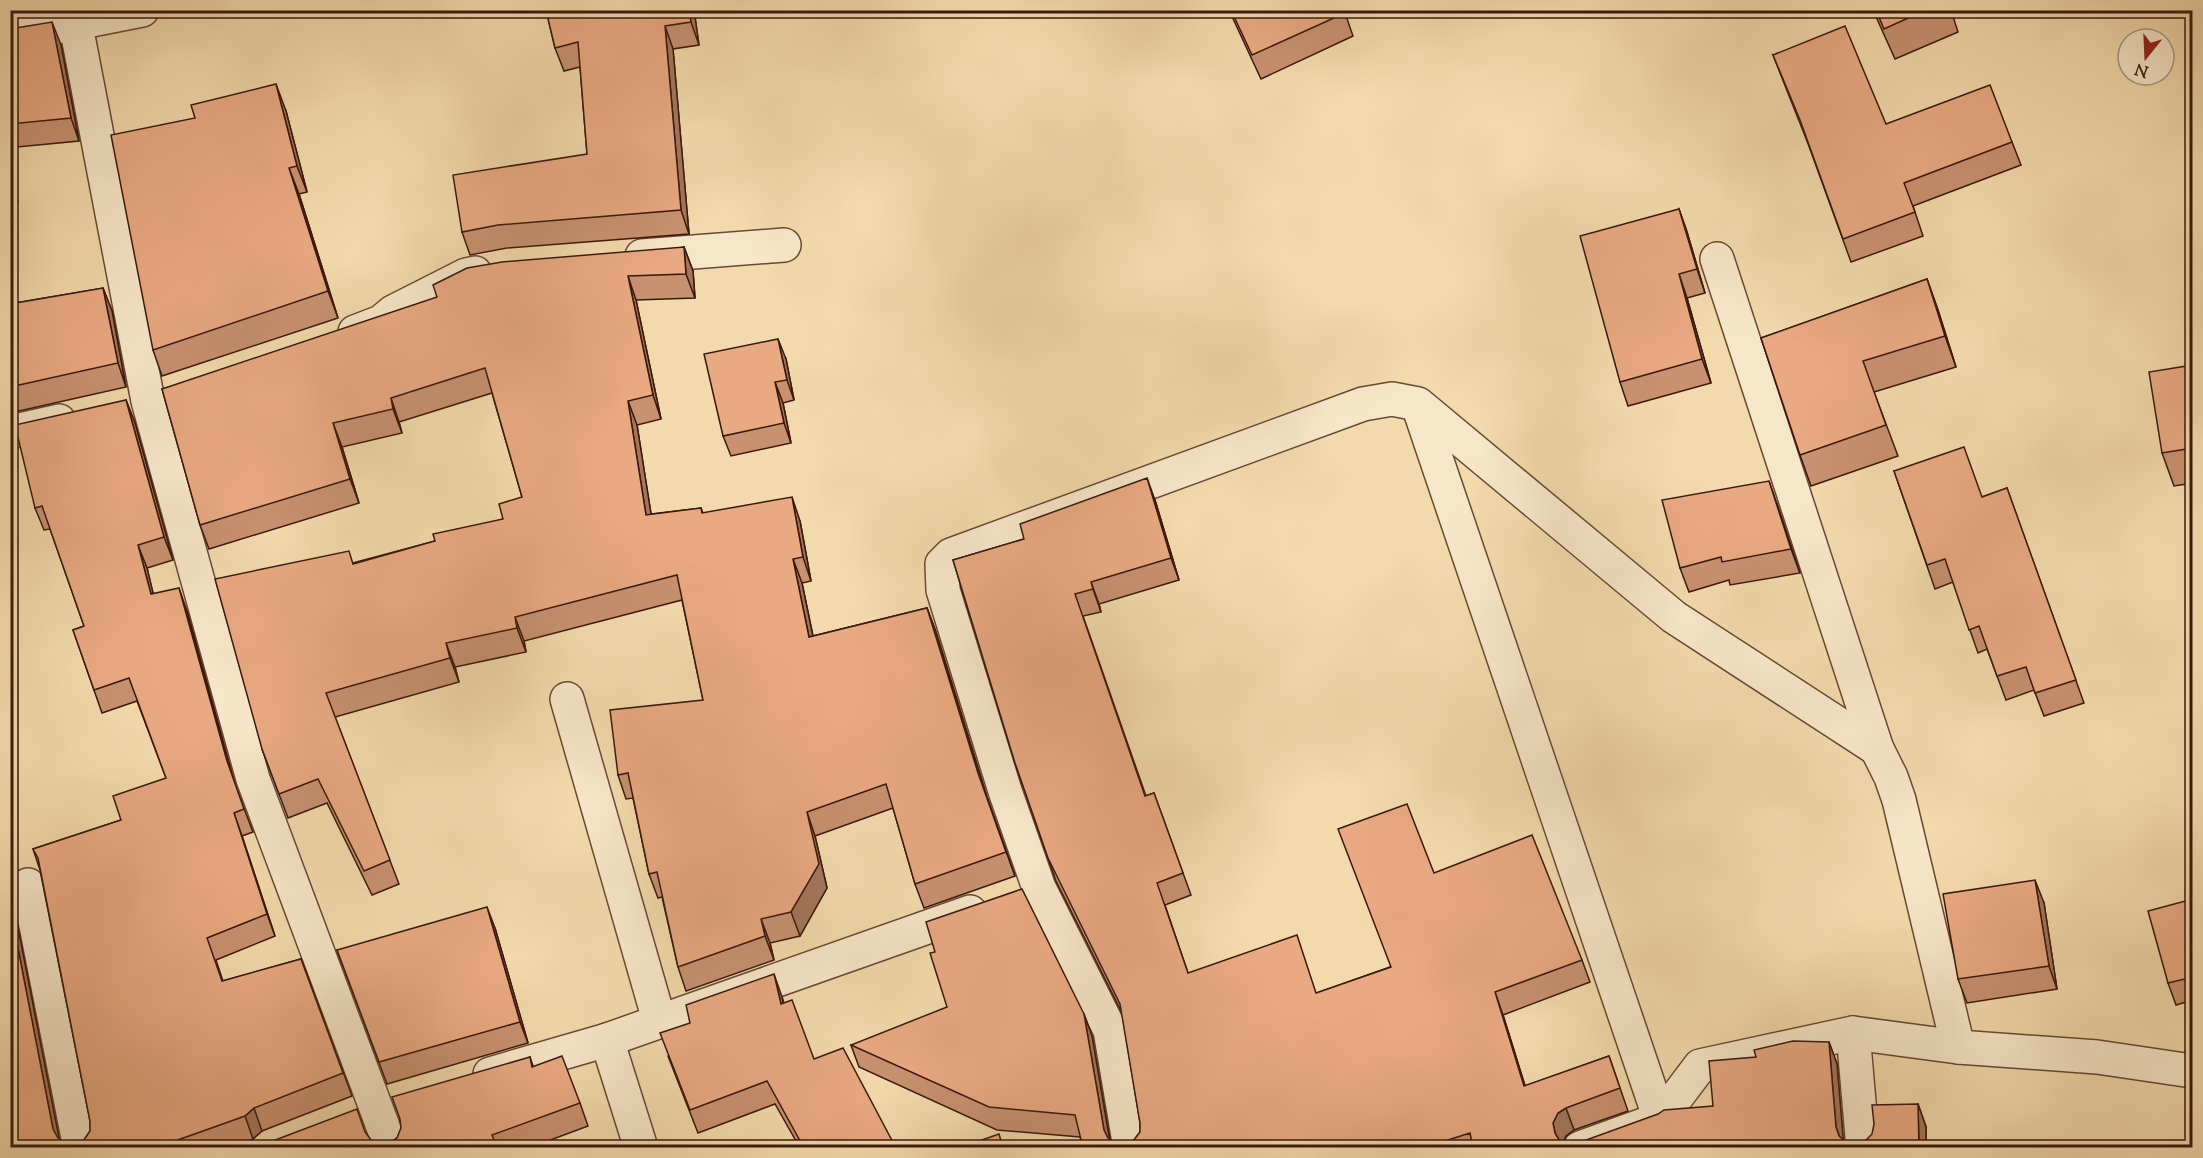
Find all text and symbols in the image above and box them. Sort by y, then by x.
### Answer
north arrow [2116,27,2176,87]
text: N [2132,56,2152,82]

